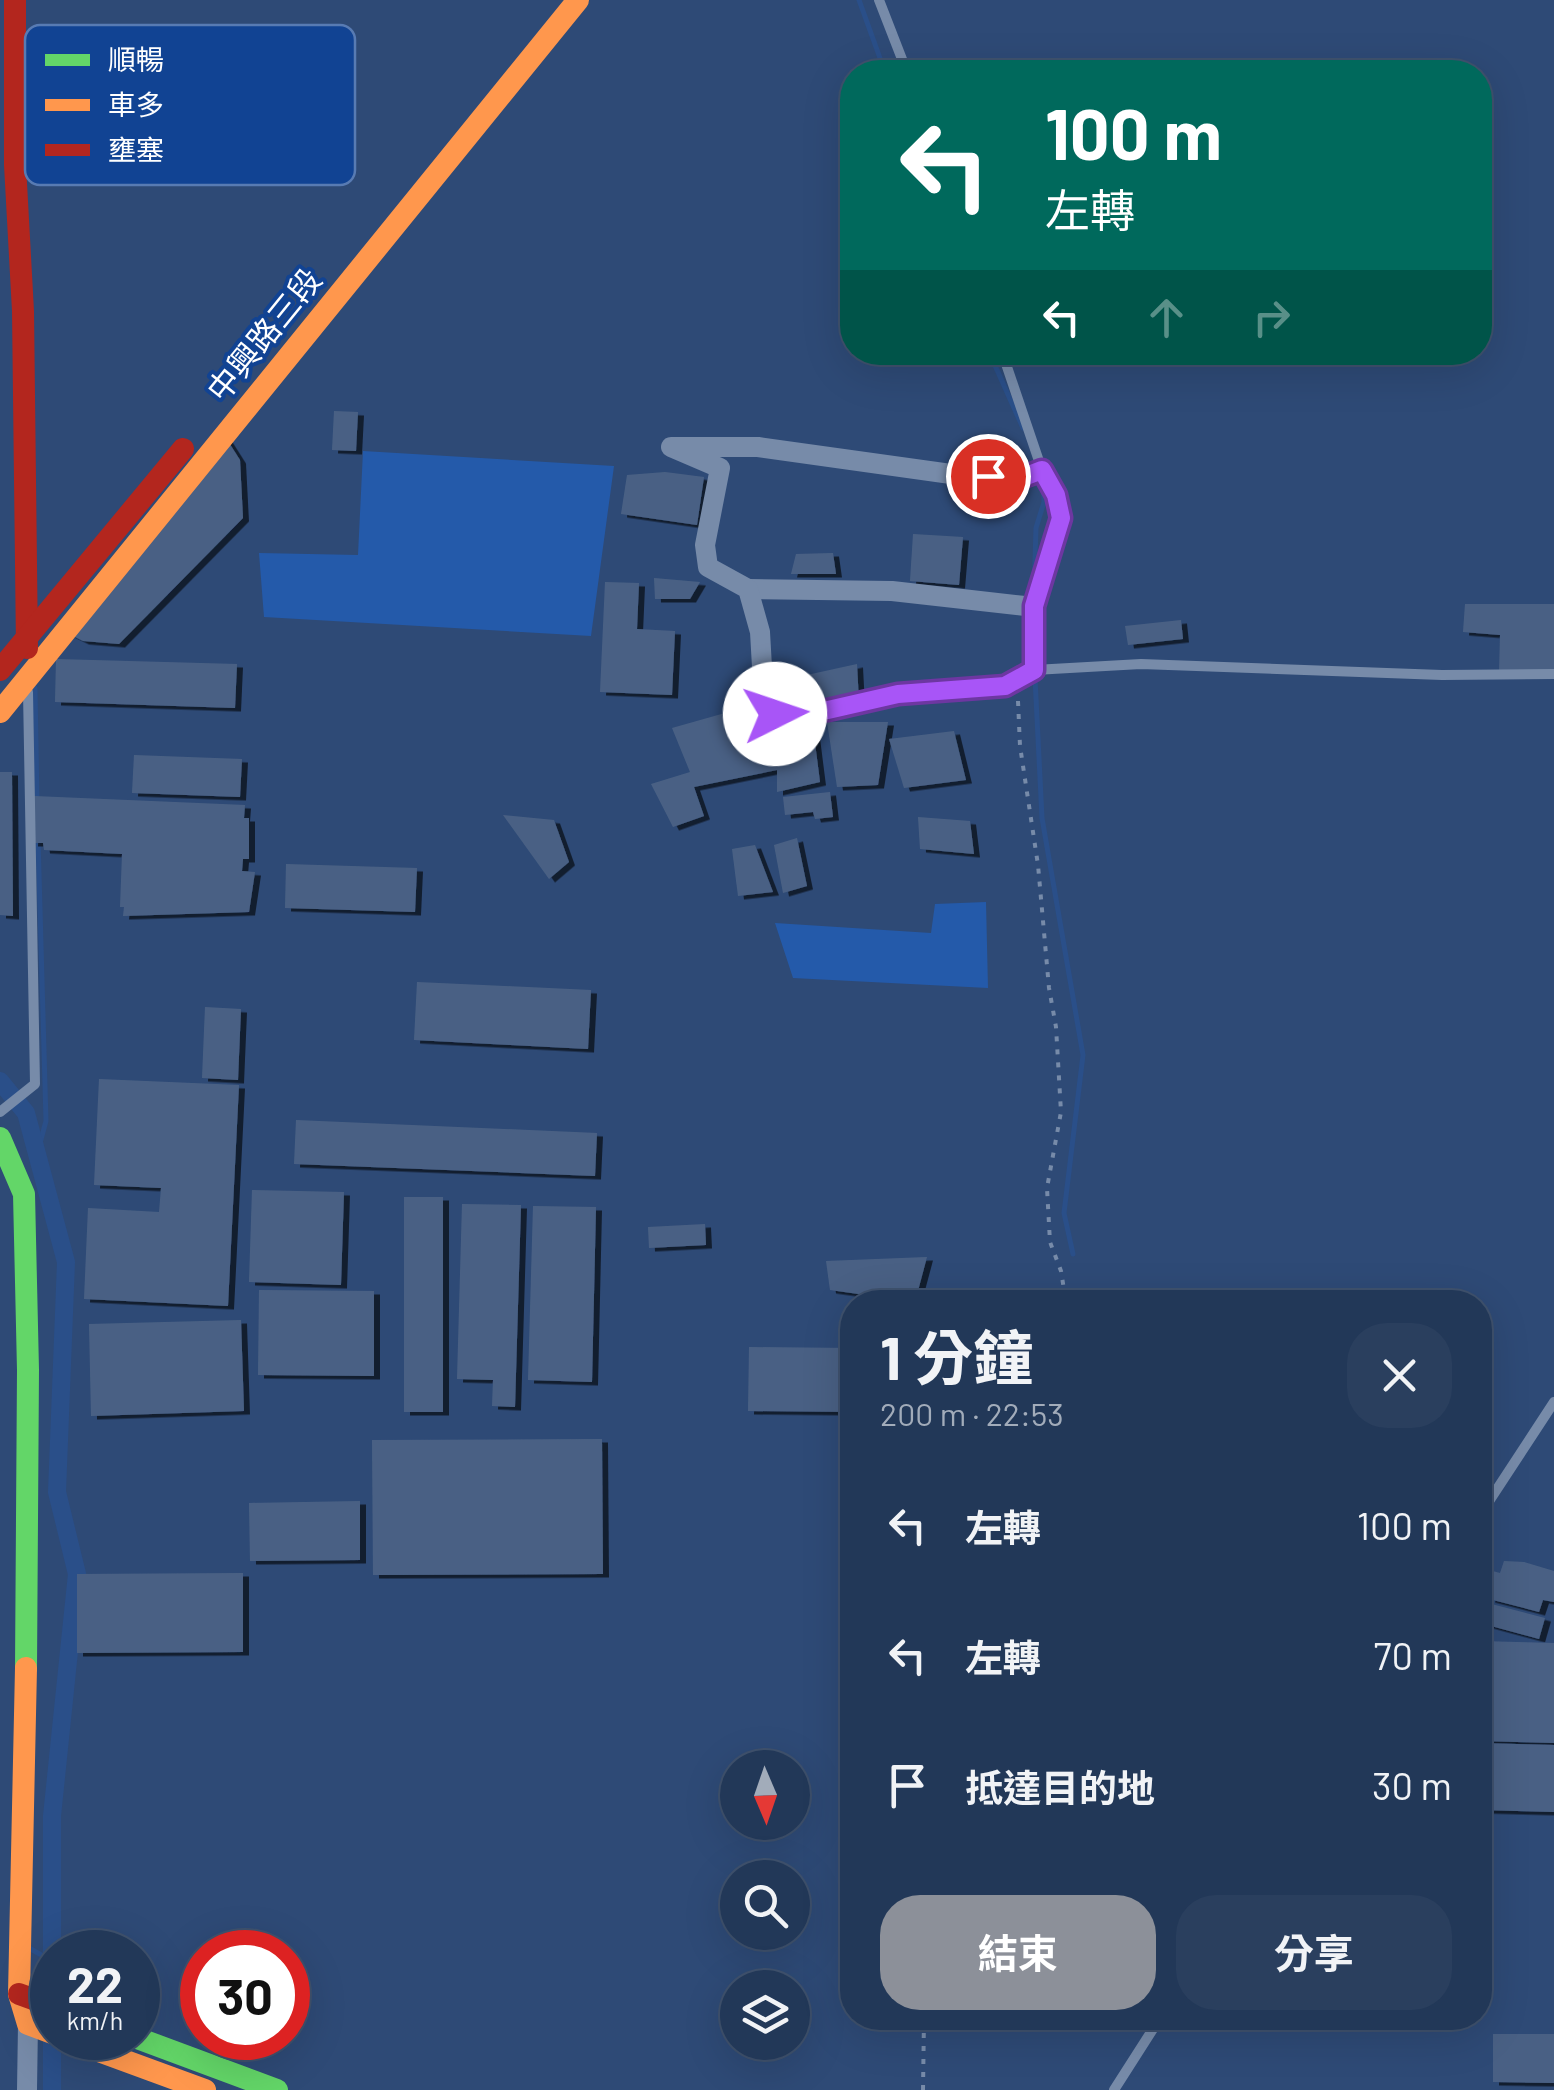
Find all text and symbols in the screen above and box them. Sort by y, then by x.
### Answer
legend [25,25,355,185]
text: 順暢 [108,42,164,76]
text: 車多 [108,87,164,121]
text: 100 m [1045,90,1222,174]
icon: left [880,100,1010,230]
text: 壅塞 [108,132,164,166]
text: 左轉 [1045,182,1135,236]
street label: 中興路三段 [198,260,328,408]
icon: left [1034,290,1089,345]
icon: ahead [1139,290,1194,345]
icon: right [1244,290,1299,345]
pin [946,434,1031,519]
icon: arrive [961,449,1016,504]
position arrow [723,662,827,766]
text: 1 分鐘 [880,1320,1033,1392]
button: close [1347,1323,1452,1428]
text: 200 m · 22:53 [880,1394,1064,1432]
icon: left [880,1498,935,1553]
text: 100 m [1357,1502,1452,1548]
text: 左轉 [965,1504,1041,1550]
icon: left [880,1628,935,1683]
text: 70 m [1374,1632,1452,1678]
text: 左轉 [965,1634,1041,1680]
north arrow [720,1750,810,1840]
map controls [720,1750,810,2060]
icon: arrive [880,1758,935,1813]
text: 30 m [1372,1762,1452,1808]
text: 抵達目的地 [965,1764,1155,1810]
button: search [720,1860,810,1950]
button: 結束 [880,1895,1156,2010]
button: 分享 [1176,1895,1452,2010]
speed limit sign: 30 [180,1930,310,2060]
text: 22 [67,1953,123,2013]
button: layers [720,1970,810,2060]
text: km/h [67,2005,123,2035]

